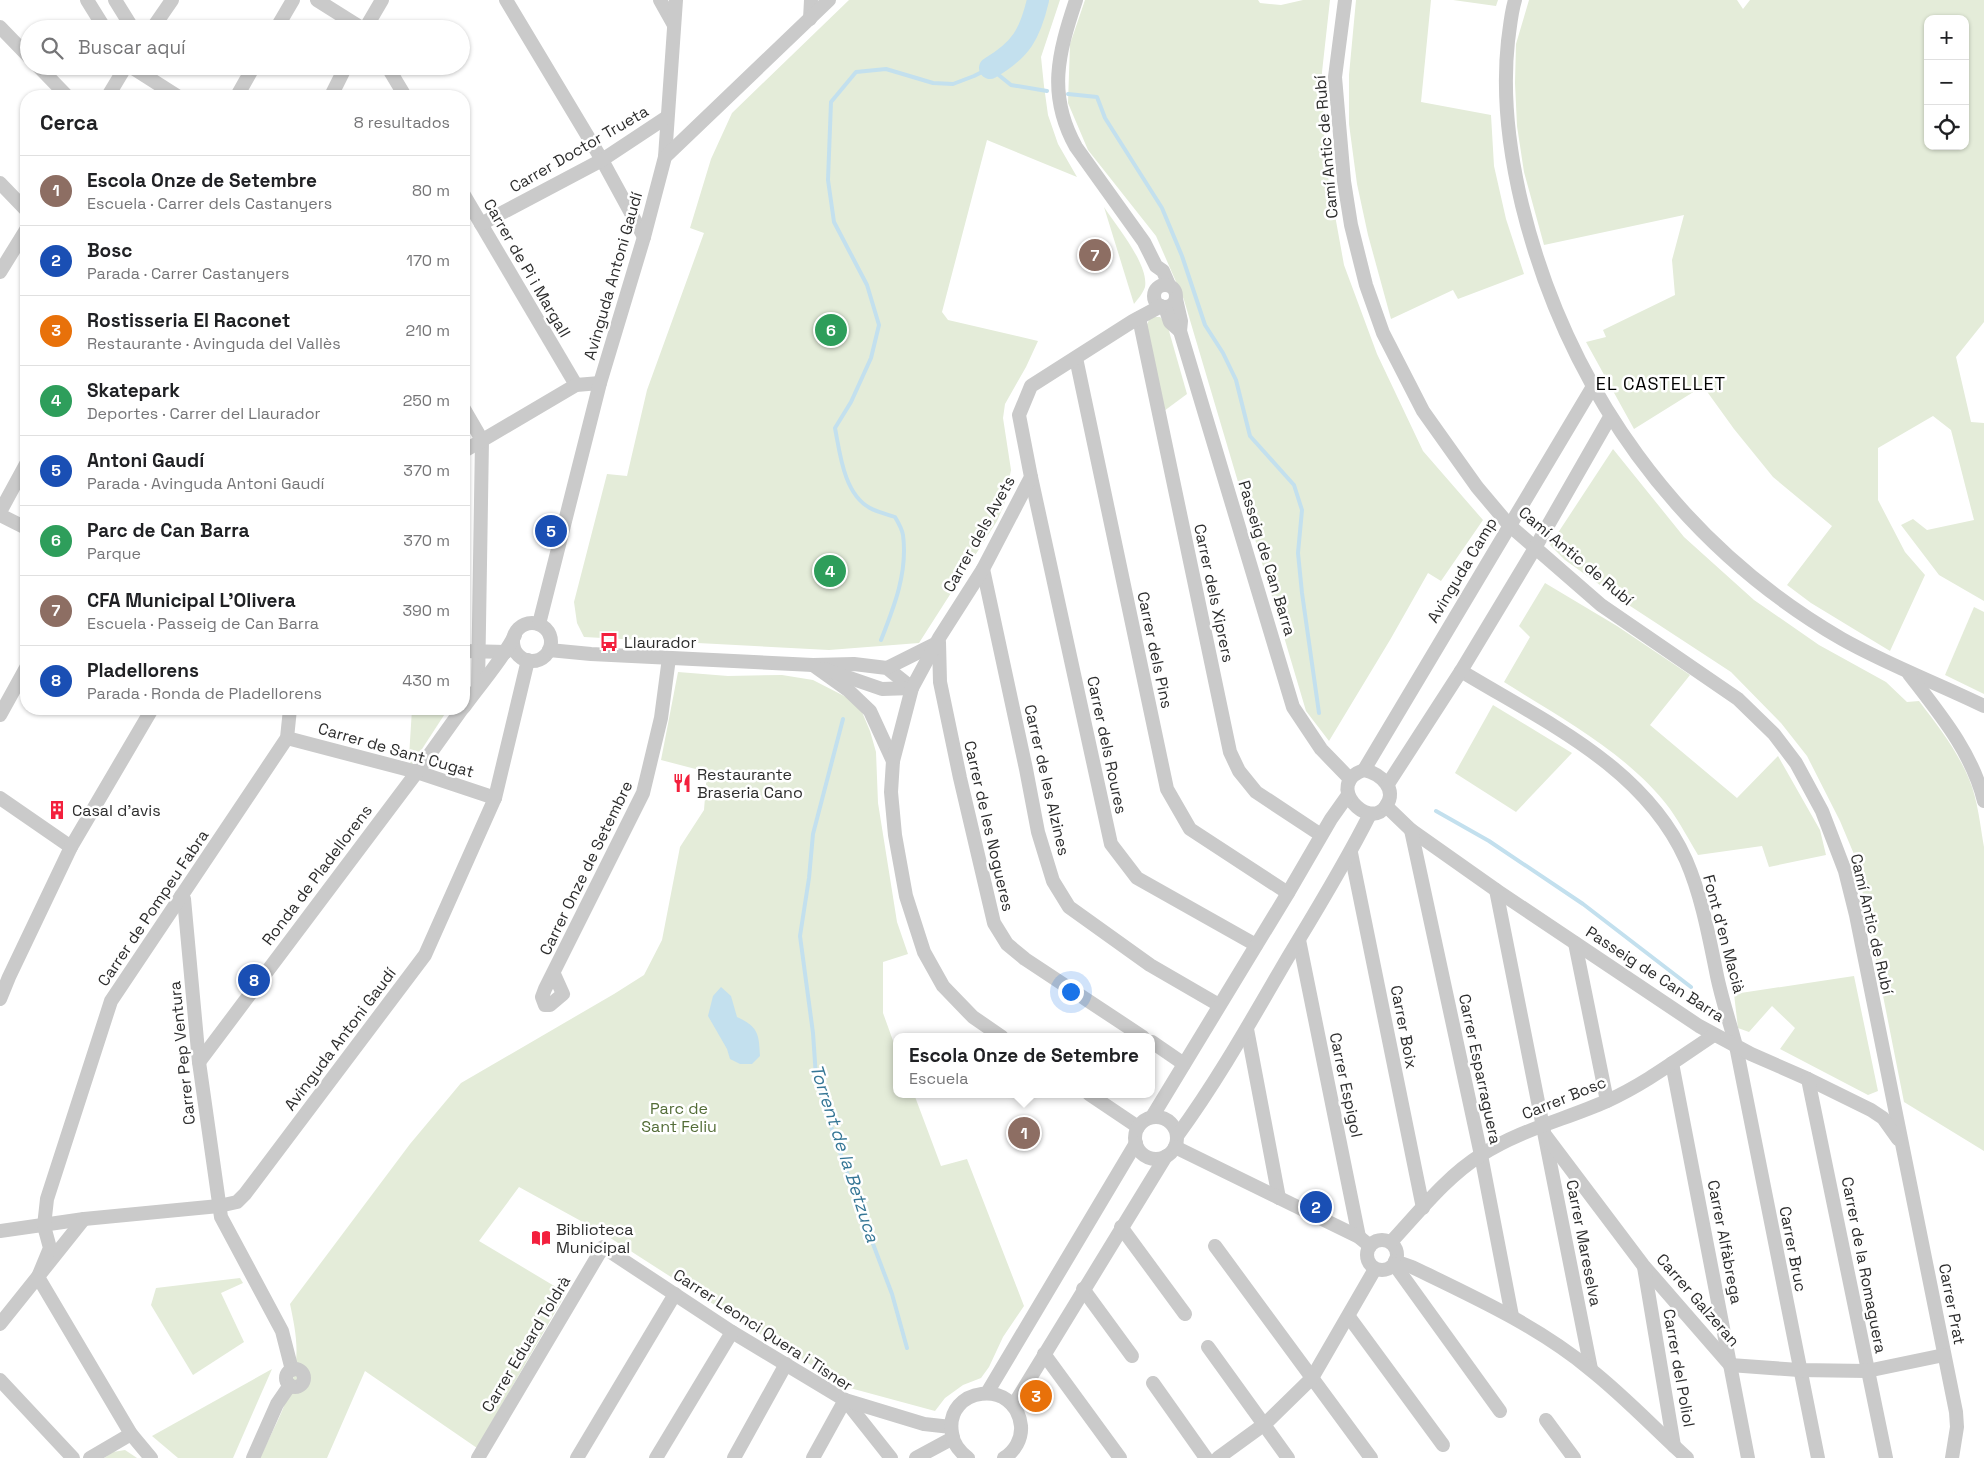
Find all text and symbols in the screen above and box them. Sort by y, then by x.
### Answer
map controls [1924,15,1969,150]
button: + [1924,15,1969,60]
search box [20,20,470,75]
icon: search [38,34,66,62]
text: Buscar aquí [78,35,186,60]
button: − [1924,60,1969,105]
street label: Camí Antic de Rubí [1309,74,1343,219]
street label: Carrer Doctor Trueta [506,101,652,197]
button: locate [1924,105,1969,150]
text: Cerca [40,109,98,136]
text: 8 resultados [354,112,450,133]
text: Escola Onze de Setembre [87,168,317,193]
text: 1 [52,180,60,201]
text: 80 m [412,180,450,201]
street label: Avinguda Antoni Gaudí [579,190,647,362]
text: Escuela · Carrer dels Castanyers [87,193,332,214]
street label: Carrer de Pi i Margall [479,195,575,341]
pin: 7 [1079,236,1111,274]
text: Bosc [87,238,132,263]
text: 2 [51,250,61,271]
text: 170 m [406,250,450,271]
text: Parada · Carrer Castanyers [87,263,289,284]
text: Rostisseria El Raconet [87,308,290,333]
pin: 6 [815,311,847,349]
text: 3 [51,320,61,341]
text: 210 m [406,320,450,341]
text: Restaurante · Avinguda del Vallès [87,333,341,354]
district label: EL CASTELLET [1596,372,1726,395]
text: Skatepark [87,378,180,403]
text: 4 [51,390,61,411]
text: 250 m [403,390,450,411]
text: Deportes · Carrer del Llaurador [87,403,321,424]
text: Antoni Gaudí [87,448,204,473]
text: 5 [51,460,61,481]
text: 370 m [403,460,450,481]
street label: Carrer dels Avets [938,472,1020,596]
text: Parada · Avinguda Antoni Gaudí [87,473,325,494]
street label: Passeig de Can Barra [1233,478,1301,638]
street label: Camí Antic de Rubí [1514,502,1638,610]
pin: 5 [535,512,567,550]
street label: Avinguda Camp [1422,513,1502,627]
text: Parc de Can Barra [87,518,249,543]
street label: Carrer dels Xiprers [1189,522,1239,664]
text: 6 [51,530,61,551]
text: 370 m [403,530,450,551]
text: Parque [87,543,141,564]
pin: 4 [814,552,846,590]
text: CFA Municipal L'Olivera [87,588,296,613]
street label: Carrer dels Pins [1132,590,1178,710]
text: 7 [52,600,60,621]
text: 390 m [402,600,450,621]
text: Escuela · Passeig de Can Barra [87,613,319,634]
bus stop icon: Llaurador [598,631,620,653]
place label: Llaurador [624,632,696,653]
text: Pladellorens [87,658,199,683]
text: 8 [51,670,61,691]
text: 430 m [402,670,450,691]
street label: Carrer dels Roures [1082,674,1132,816]
text: Parada · Ronda de Pladellorens [87,683,322,704]
street label: Carrer de les Alzines [1019,702,1075,858]
street label: Carrer de Sant Cugat [316,718,476,782]
street label: Carrer de les Nogueres [959,739,1019,913]
place label: Restaurante Braseria Cano [697,764,803,803]
restaurant icon: Restaurante Braseria Cano [671,772,693,794]
street label: Carrer Onze de Setembre [535,777,637,959]
building icon: Casal d'avis [46,799,68,821]
place label: Casal d'avis [72,800,161,821]
street label: Ronda de Pladellorens [257,800,377,950]
street label: Carrer de Pompeu Fabra [93,826,213,990]
street label: Camí Antic de Rubí [1846,852,1898,996]
street label: Font d'en Macià [1698,872,1750,996]
street label: Passeig de Can Barra [1582,921,1728,1027]
pin: 8 [238,961,270,999]
street label: Avinguda Antoni Gaudí [279,963,401,1115]
your location [1058,979,1084,1005]
street label: Carrer Pep Ventura [164,980,200,1126]
street label: Carrer Boix [1386,983,1422,1071]
street label: Carrer Esparraguera [1454,992,1506,1146]
street label: Carrer Espigol [1325,1031,1367,1139]
popup [893,1033,1155,1098]
text: Escola Onze de Setembre [909,1043,1139,1068]
water label: Torrent de la Betzuca [805,1061,885,1245]
text: Escuela [909,1068,968,1089]
street label: Carrer Bosc [1519,1072,1609,1124]
park label: Parc de Sant Feliu [641,1098,717,1137]
pin: 1 [1008,1114,1040,1152]
street label: Carrer de la Romaguera [1837,1175,1891,1355]
street label: Carrer Mareselva [1561,1178,1607,1308]
street label: Carrer Alfàbrega [1703,1178,1747,1306]
pin: 2 [1300,1188,1332,1226]
street label: Carrer Bruc [1774,1204,1812,1294]
place label: Biblioteca Municipal [556,1219,634,1258]
library icon: Biblioteca Municipal [530,1227,552,1249]
street label: Carrer Galzeran [1652,1249,1744,1351]
street label: Carrer Prat [1934,1262,1970,1346]
street label: Carrer Leonci Quera i Tisner [669,1264,857,1396]
street label: Carrer Eduard Toldrà [477,1272,575,1416]
street label: Carrer del Poliol [1658,1307,1700,1429]
pin: 3 [1020,1377,1052,1415]

